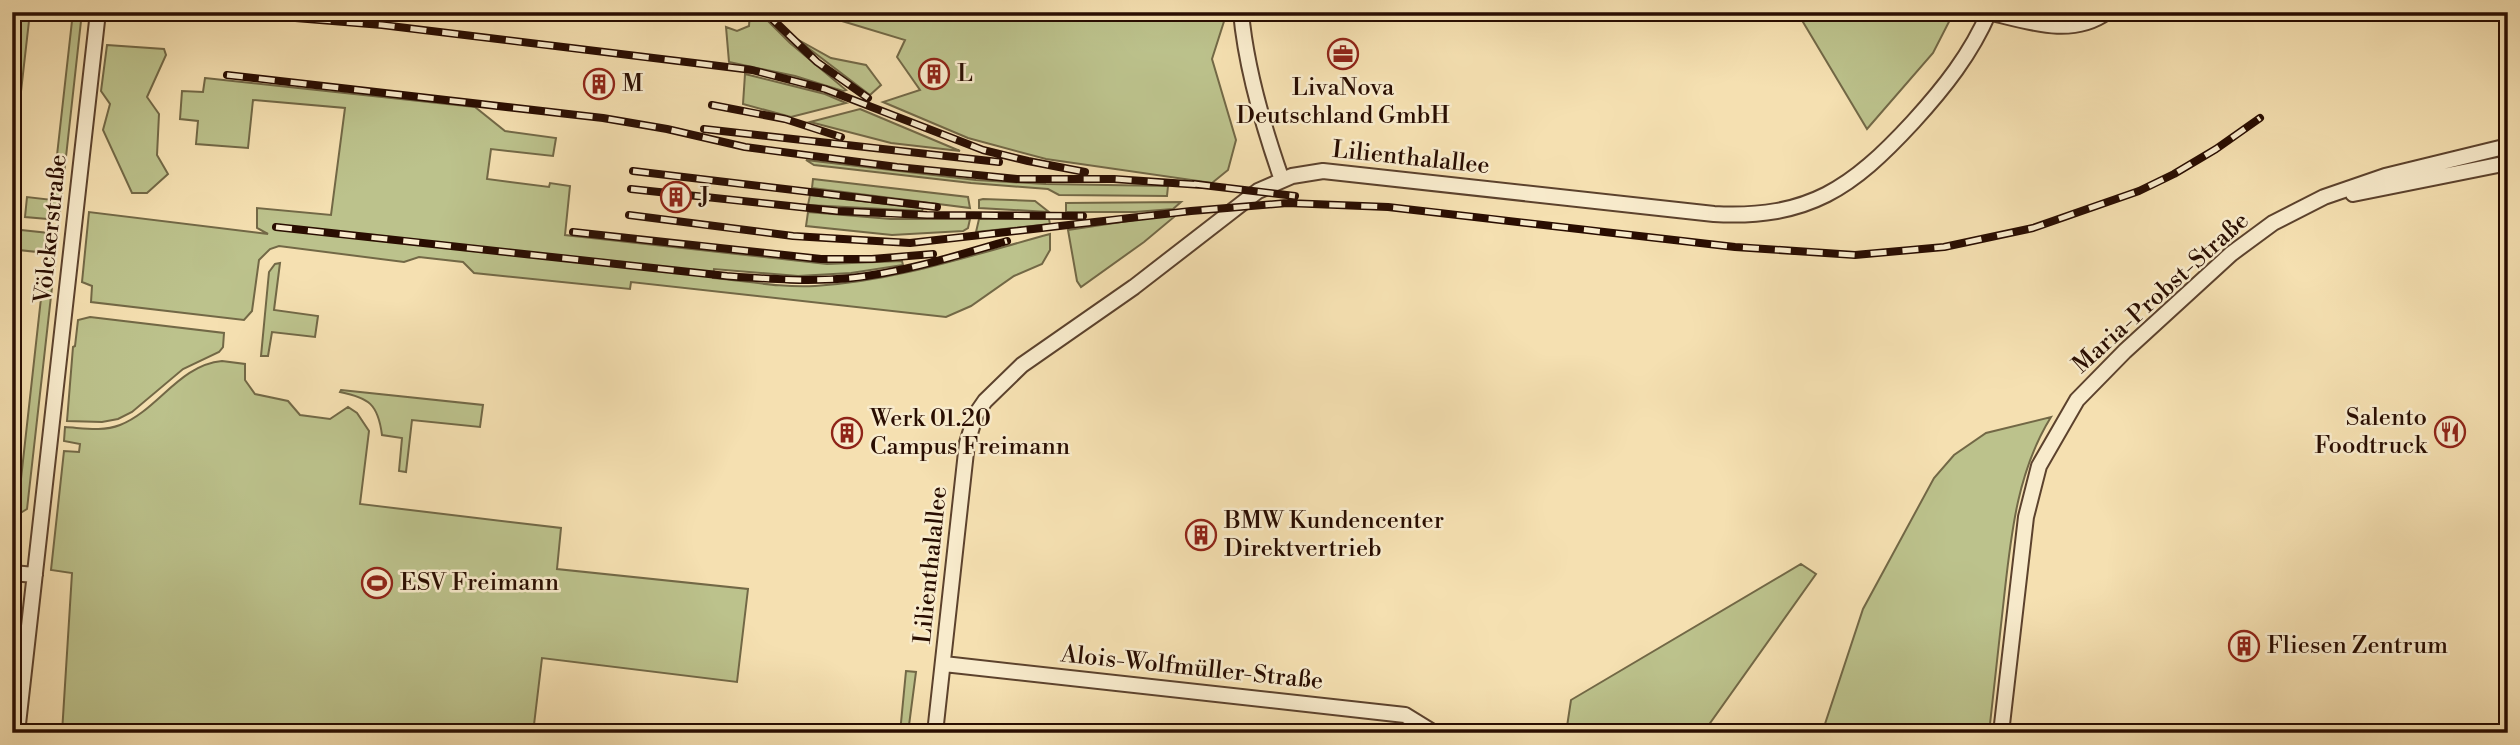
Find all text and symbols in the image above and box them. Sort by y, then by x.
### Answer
office icon: LivaNova Deutschland GmbH [1326,37,1360,71]
building icon: L [917,57,951,91]
place label: L [957,59,973,89]
building icon: M [582,67,616,101]
place label: M [622,69,643,99]
place label: LivaNova Deutschland GmbH [1236,73,1450,131]
street label: Lilienthalallee [1331,135,1491,181]
street label: Völckerstraße [28,153,74,306]
building icon: J [659,180,693,214]
place label: J [698,182,710,212]
street label: Maria-Probst-Straße [2067,206,2255,380]
place label: Salento Foodtruck [2314,403,2428,461]
place label: Werk 01.20 Campus Freimann [869,404,1070,462]
restaurant icon: Salento Foodtruck [2433,415,2467,449]
building icon: Werk 01.20 Campus Freimann [830,416,864,450]
street label: Lilienthalallee [908,485,954,645]
place label: BMW Kundencenter Direktvertrieb [1223,506,1444,564]
building icon: BMW Kundencenter Direktvertrieb [1184,518,1218,552]
sports icon: ESV Freimann [360,566,394,600]
place label: ESV Freimann [400,568,559,598]
building icon: Fliesen Zentrum [2227,629,2261,663]
place label: Fliesen Zentrum [2267,631,2448,661]
street label: Alois-Wolfmüller-Straße [1058,639,1325,697]

